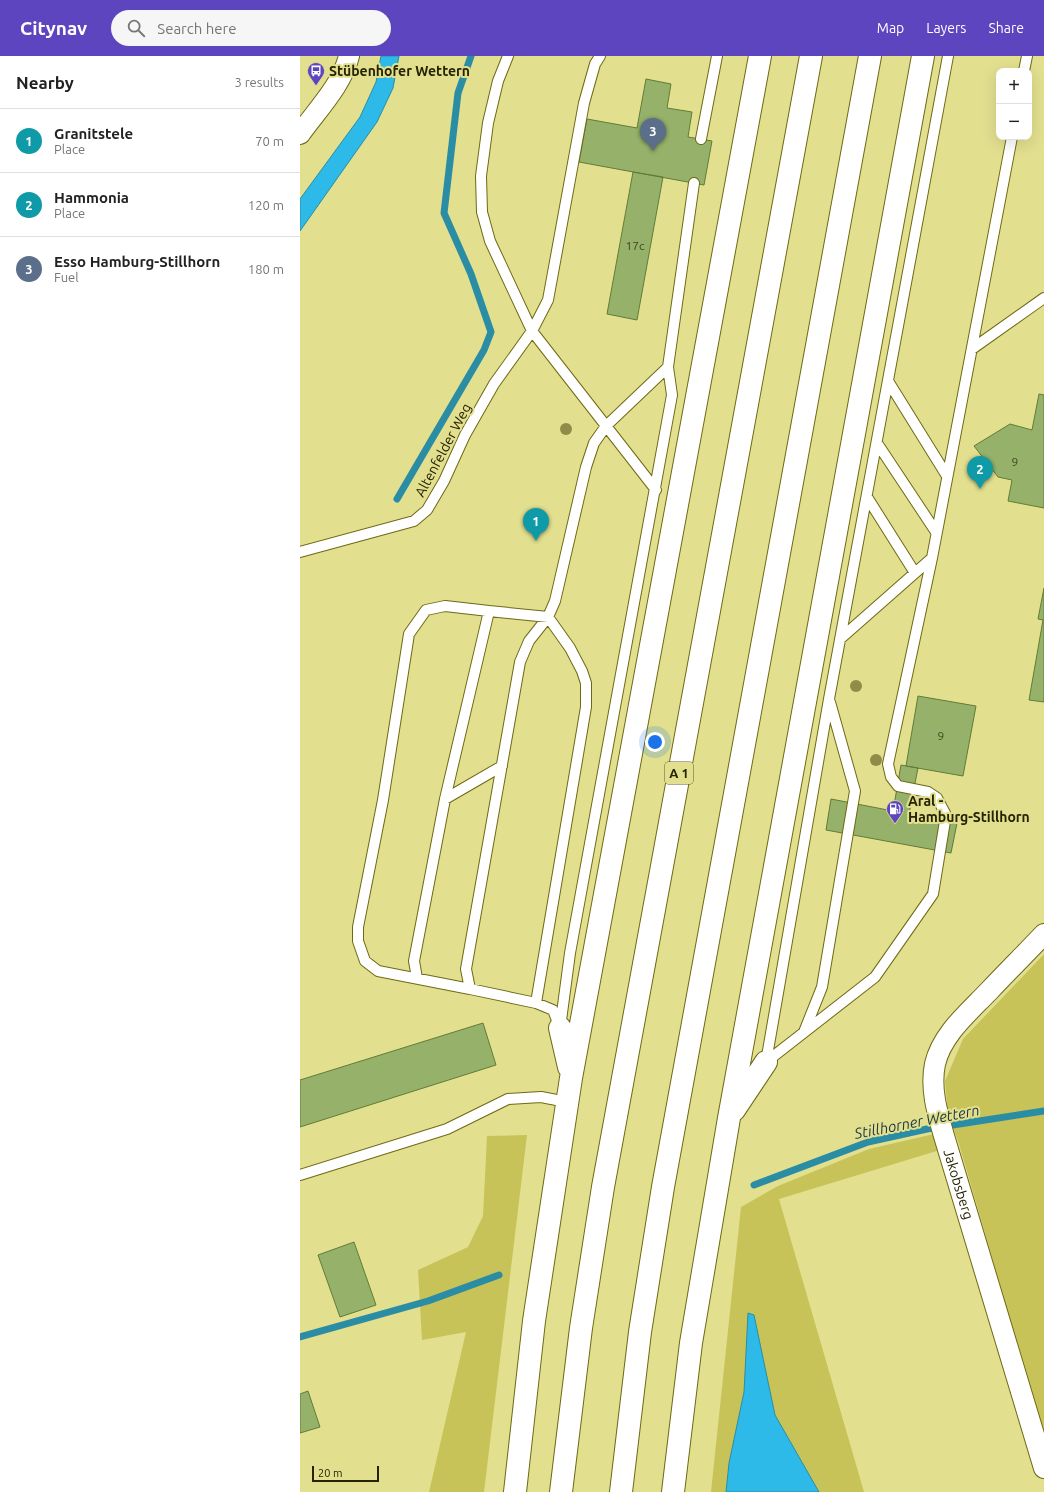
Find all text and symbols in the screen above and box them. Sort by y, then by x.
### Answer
search box [111,10,391,46]
text: Citynav [20,17,87,39]
icon: search [125,17,147,39]
text: Search here [157,20,237,37]
text: Map [877,20,904,36]
text: Layers [926,20,966,36]
text: Share [988,20,1024,36]
bus stop icon: Stübenhofer Wettern [306,61,326,86]
place label: Stübenhofer Wettern [329,63,470,79]
map controls [996,68,1032,140]
button: + [996,68,1032,104]
text: Nearby [16,73,74,92]
text: 3 results [234,75,284,89]
button: − [996,104,1032,140]
pin: 3 [640,118,666,151]
text: Granitstele [54,125,133,142]
text: 1 [25,134,33,148]
text: 70 m [255,134,284,148]
text: Place [54,142,85,156]
text: Hammonia [54,189,129,206]
text: 2 [25,198,33,212]
text: 120 m [248,198,284,212]
text: Place [54,206,85,220]
house number: 17c [625,239,645,252]
text: Esso Hamburg-Stillhorn [54,253,220,270]
text: 3 [25,262,33,276]
text: 180 m [248,262,284,276]
text: Fuel [54,270,79,284]
street label: Altenfelder Weg [412,400,474,500]
house number: 9 [1012,455,1018,468]
pin: 2 [967,456,993,489]
pin: 1 [523,508,549,541]
house number: 9 [938,729,944,742]
your location [645,732,665,752]
road number: A 1 [665,762,693,784]
place label: Aral - Hamburg-Stillhorn [908,793,1030,825]
fuel station icon: Aral - Hamburg-Stillhorn [885,799,905,824]
water label: Stillhorner Wettern [852,1101,981,1142]
street label: Jakobsberg [940,1147,977,1221]
scale bar [312,1464,379,1483]
text: 20 m [318,1467,342,1479]

